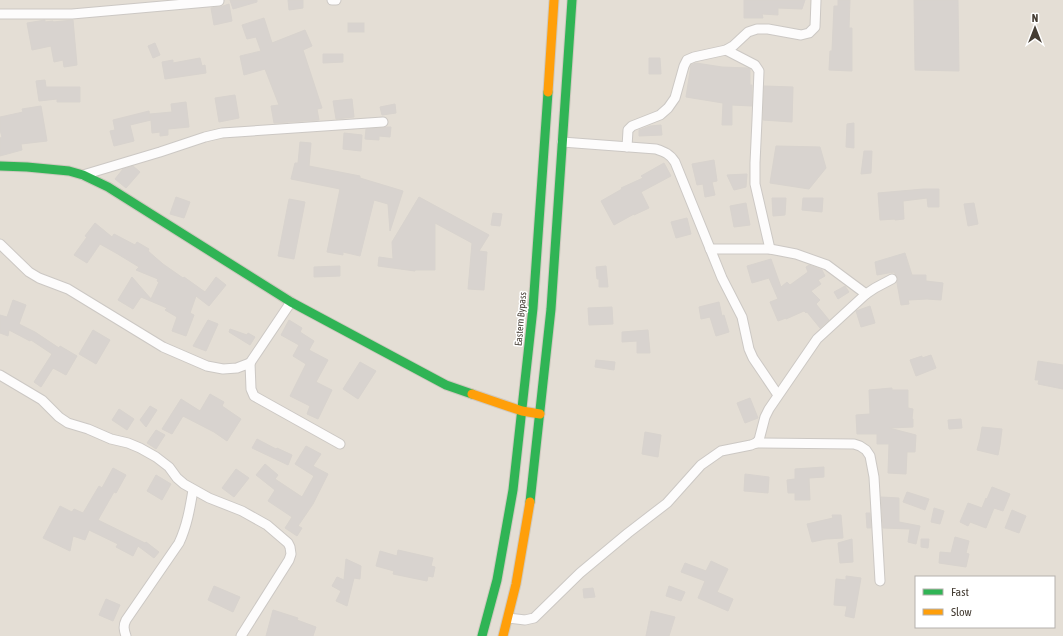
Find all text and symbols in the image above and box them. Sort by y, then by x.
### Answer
north arrow [1015,8,1055,48]
text: N [1032,12,1038,24]
street label: Eastern Bypass [513,291,528,347]
legend [915,576,1055,628]
text: Fast [951,585,969,599]
text: Slow [951,605,972,619]

